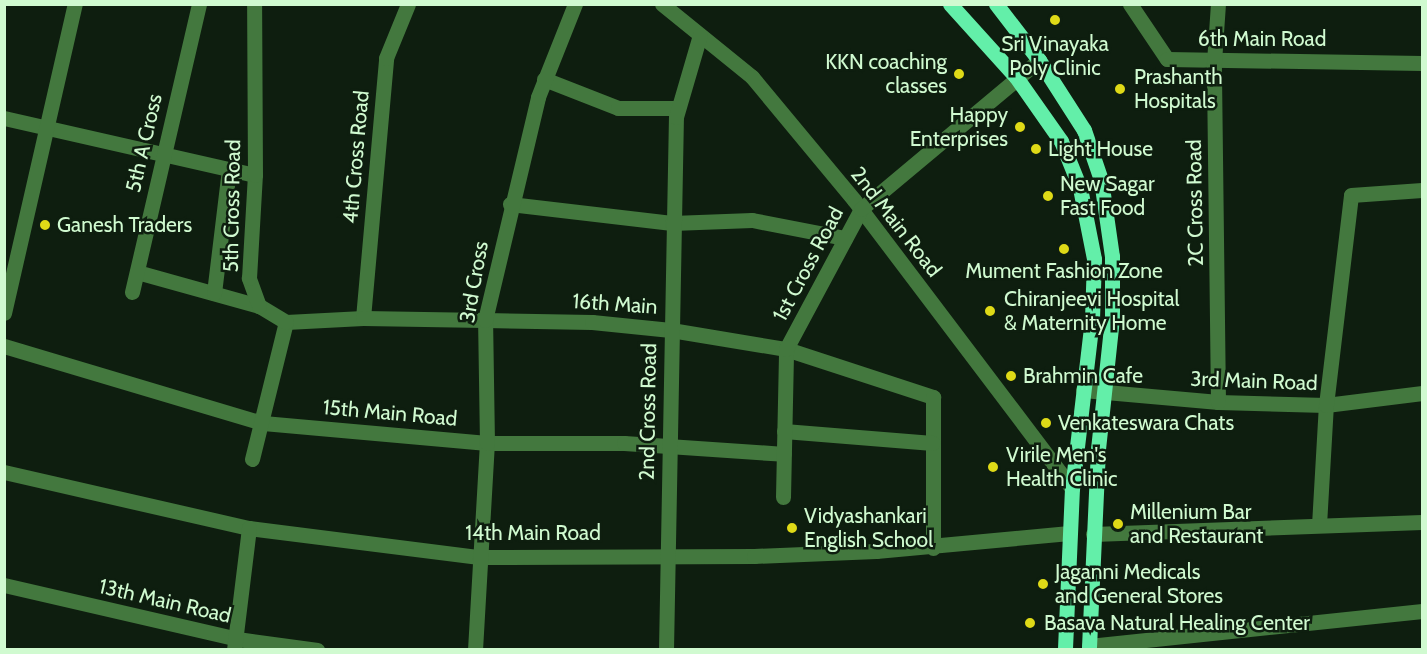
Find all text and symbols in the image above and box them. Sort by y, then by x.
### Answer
marker: Sri Vinayaka Poly Clinic [1046,11,1064,29]
street label: 6th Main Road [1198,26,1326,52]
place label: Sri Vinayaka Poly Clinic [1001,31,1109,81]
place label: KKN coaching classes [825,49,947,99]
place label: Prashanth Hospitals [1134,64,1223,114]
marker: KKN coaching classes [952,67,966,81]
marker: Prashanth Hospitals [1111,80,1129,98]
street label: 4th Cross Road [338,89,374,225]
street label: 5th A Cross [120,91,168,195]
place label: Happy Enterprises [910,102,1008,152]
marker: Happy Enterprises [1013,120,1027,134]
place label: Light House [1048,136,1153,162]
street label: 5th Cross Road [218,139,246,273]
street label: 2C Cross Road [1181,139,1209,267]
marker: Light House [1029,142,1043,156]
street label: 2nd Main Road [845,162,947,282]
place label: New Sagar Fast Food [1060,171,1155,221]
marker: New Sagar Fast Food [1041,189,1055,203]
street label: 1st Cross Road [767,203,849,325]
place label: Ganesh Traders [57,212,192,238]
marker: Ganesh Traders [38,218,52,232]
street label: 3rd Cross [454,239,494,325]
marker: Mument Fashion Zone [1057,242,1071,256]
place label: Mument Fashion Zone [965,258,1163,284]
place label: Chiranjeevi Hospital & Maternity Home [1004,286,1179,336]
street label: 16th Main [572,288,658,320]
marker: Chiranjeevi Hospital & Maternity Home [981,302,999,320]
street label: 2nd Cross Road [634,343,662,481]
place label: Brahmin Cafe [1023,363,1143,389]
street label: 3rd Main Road [1190,366,1318,396]
marker: Brahmin Cafe [1004,369,1018,383]
street label: 15th Main Road [322,395,458,431]
place label: Venkateswara Chats [1058,410,1234,436]
marker: Venkateswara Chats [1039,416,1053,430]
place label: Virile Men's Health Clinic [1006,442,1117,492]
marker: Virile Men's Health Clinic [984,458,1002,476]
place label: Millenium Bar and Restaurant [1130,499,1263,549]
place label: Vidyashankari English School [804,503,933,553]
marker: Millenium Bar and Restaurant [1111,517,1125,531]
street label: 14th Main Road [465,520,601,546]
marker: Vidyashankari English School [785,521,799,535]
place label: Jaganni Medicals and General Stores [1055,559,1223,609]
street label: 13th Main Road [96,574,234,628]
marker: Jaganni Medicals and General Stores [1036,577,1050,591]
place label: Basava Natural Healing Center [1044,610,1310,636]
marker: Basava Natural Healing Center [1021,614,1039,632]

